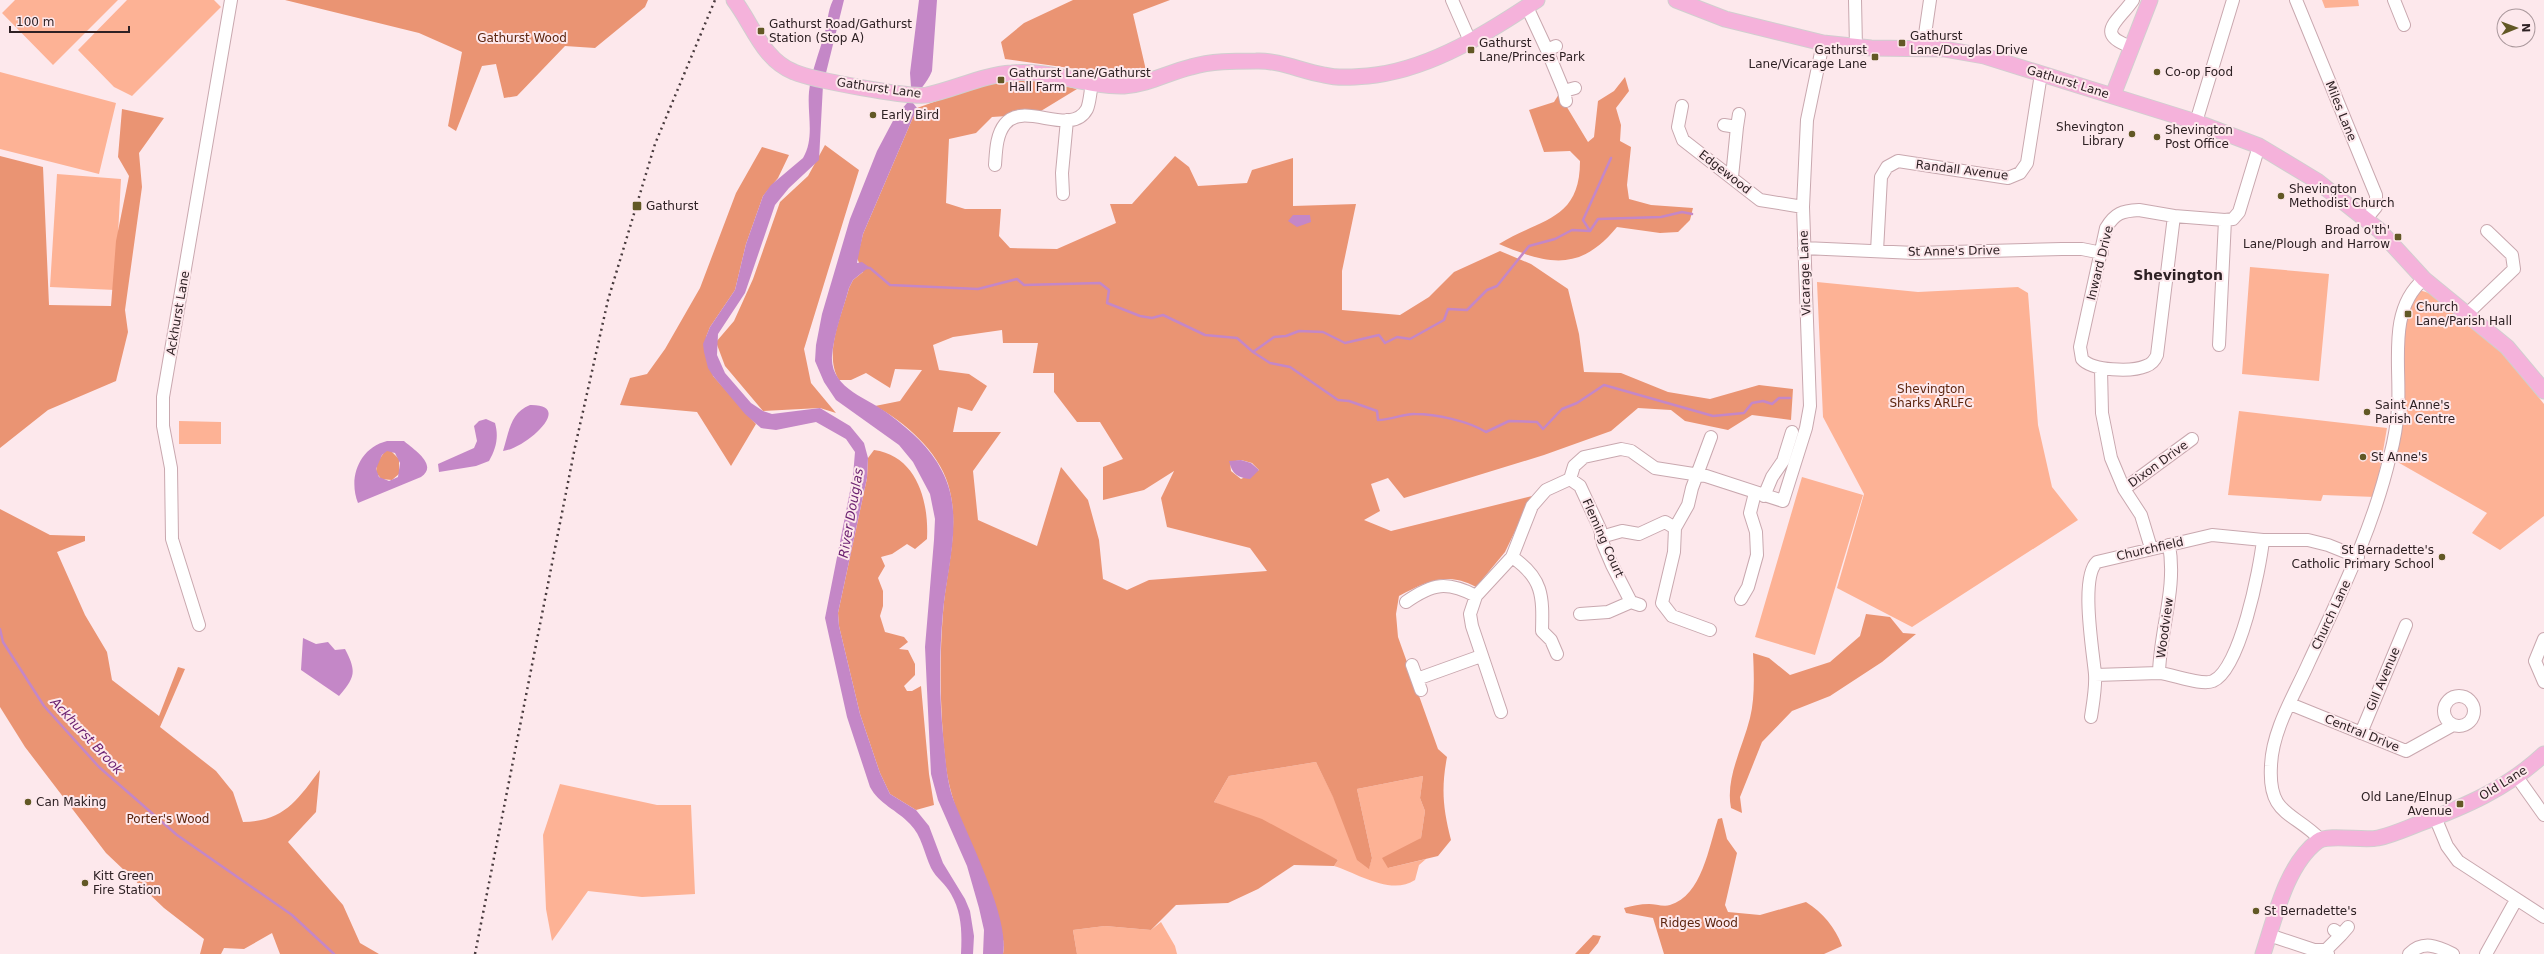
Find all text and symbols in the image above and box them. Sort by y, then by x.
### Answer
scale bar [10,8,129,34]
north arrow [2496,8,2536,48]
text: 100 m [16,15,54,29]
place label: Gathurst Road/Gathurst Station (Stop A) [769,17,912,45]
text: N [2519,23,2532,33]
marker: Gathurst Road/Gathurst Station (Stop A) [756,26,766,36]
place label: Gathurst Lane/Douglas Drive [1910,29,2028,57]
park label: Gathurst Wood [477,31,567,45]
place label: Gathurst Lane/Princes Park [1479,36,1585,64]
marker: Gathurst Lane/Douglas Drive [1897,38,1907,48]
place label: Gathurst Lane/Vicarage Lane [1749,43,1867,71]
marker: Gathurst Lane/Princes Park [1466,45,1476,55]
marker: Gathurst Lane/Vicarage Lane [1870,52,1880,62]
street label: Gathurst Lane [2025,63,2111,101]
place label: Co-op Food [2165,65,2233,79]
place label: Gathurst Lane/Gathurst Hall Farm [1009,66,1151,94]
marker: Co-op Food [2152,67,2162,77]
street label: Gathurst Lane [836,75,922,101]
marker: Gathurst Lane/Gathurst Hall Farm [996,75,1006,85]
street label: Miles Lane [2323,79,2359,143]
place label: Early Bird [881,108,939,122]
marker: Early Bird [868,110,878,120]
place label: Shevington Library [2056,120,2124,148]
place label: Shevington Post Office [2165,123,2233,151]
marker: Shevington Library [2127,129,2137,139]
marker: Shevington Post Office [2152,132,2162,142]
street label: Edgewood [1696,147,1754,197]
street label: Randall Avenue [1915,157,2009,183]
place label: Shevington Methodist Church [2289,182,2395,210]
marker: Shevington Methodist Church [2276,191,2286,201]
place label: Gathurst [646,199,699,213]
marker: Gathurst [631,200,643,212]
place label: Broad o'th' Lane/Plough and Harrow [2243,223,2390,251]
street label: Inward Drive [2084,224,2116,302]
street label: Vicarage Lane [1797,230,1813,316]
marker: Broad o'th' Lane/Plough and Harrow [2393,232,2403,242]
street label: St Anne's Drive [1908,243,2000,259]
district label: Shevington [2133,267,2223,283]
street label: Ackhurst Lane [164,270,192,356]
place label: Church Lane/Parish Hall [2416,300,2512,328]
marker: Church Lane/Parish Hall [2403,309,2413,319]
park label: Shevington Sharks ARLFC [1889,382,1973,410]
place label: Saint Anne's Parish Centre [2375,398,2455,426]
marker: Saint Anne's Parish Centre [2362,407,2372,417]
street label: Dixon Drive [2126,438,2190,490]
place label: St Anne's [2371,450,2428,464]
marker: St Anne's [2358,452,2368,462]
water label: River Douglas [836,467,866,559]
street label: Fleming Court [1579,496,1627,580]
street label: Churchfield [2115,534,2185,564]
place label: St Bernadette's Catholic Primary School [2292,543,2434,571]
marker: St Bernadette's Catholic Primary School [2437,552,2447,562]
street label: Church Lane [2309,578,2353,652]
street label: Woodview [2154,597,2176,659]
street label: Gill Avenue [2363,645,2403,713]
water label: Ackhurst Brook [47,694,127,778]
street label: Central Drive [2323,712,2401,754]
street label: Old Lane [2477,763,2529,803]
place label: Old Lane/Elnup Avenue [2361,790,2452,818]
place label: Can Making [36,795,106,809]
marker: Can Making [23,797,33,807]
marker: Old Lane/Elnup Avenue [2455,799,2465,809]
park label: Porter's Wood [127,812,209,826]
place label: Kitt Green Fire Station [93,869,161,897]
marker: Kitt Green Fire Station [80,878,90,888]
place label: St Bernadette's [2264,904,2357,918]
marker: St Bernadette's [2251,906,2261,916]
park label: Ridges Wood [1660,916,1738,930]

